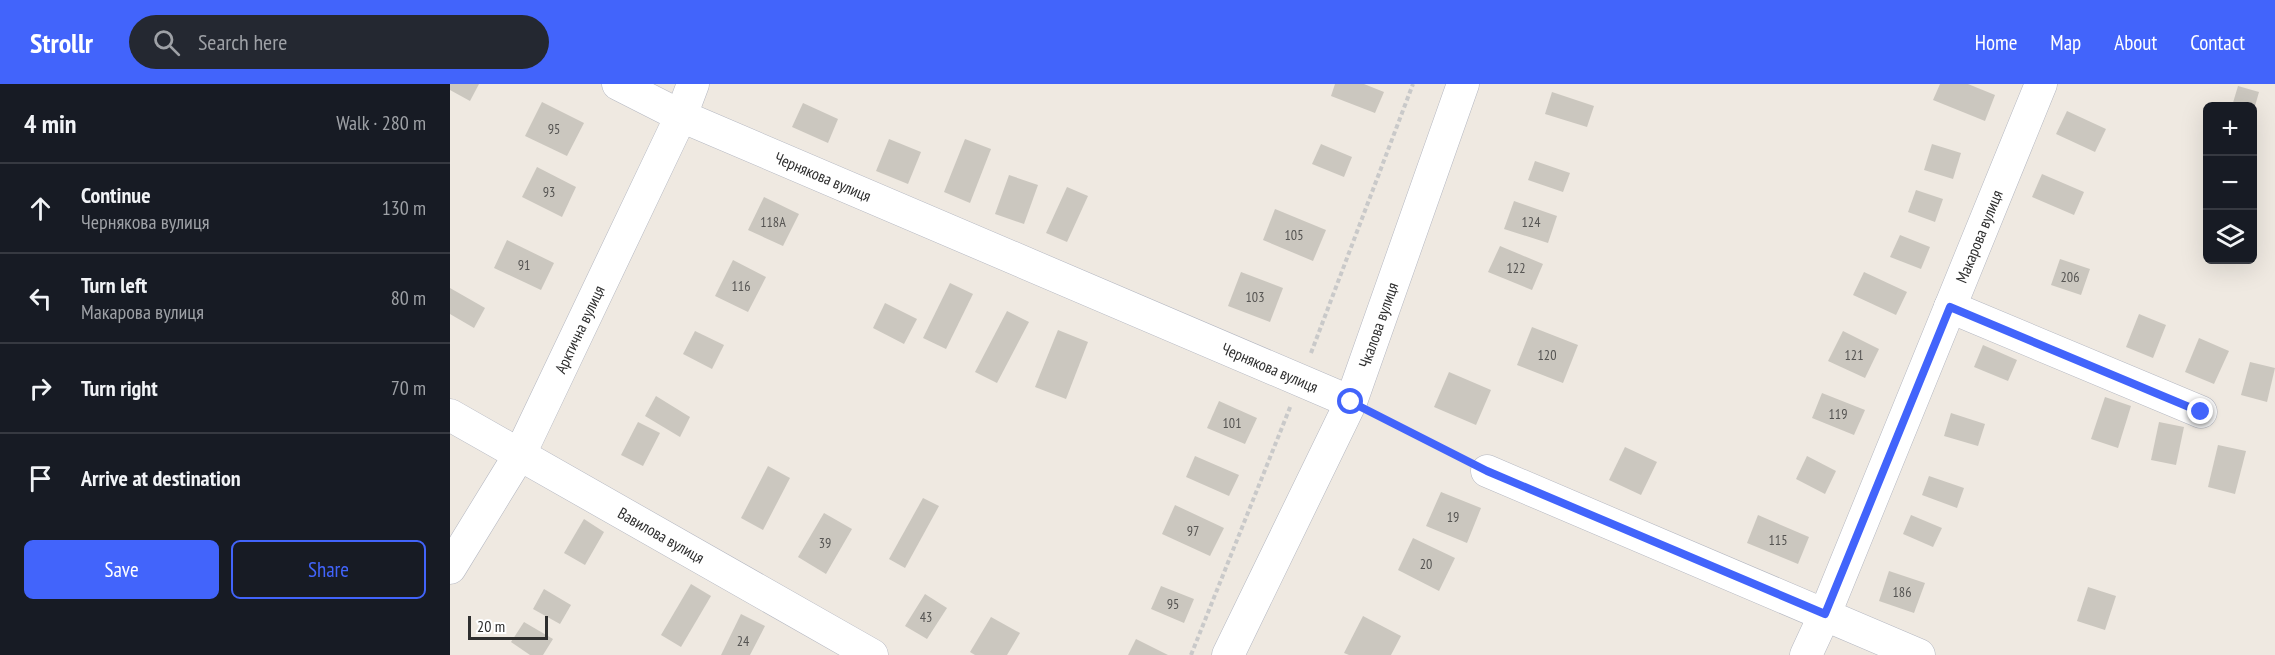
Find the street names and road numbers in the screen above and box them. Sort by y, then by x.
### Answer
street label: Чернякова вулиця [772,147,874,206]
street label: Макарова вулиця [1951,187,2007,286]
street label: Чкалова вулиця [1354,280,1402,370]
street label: Арктична вулиця [550,282,609,376]
street label: Чернякова вулиця [1219,338,1321,397]
street label: Вавилова вулиця [614,503,708,568]

